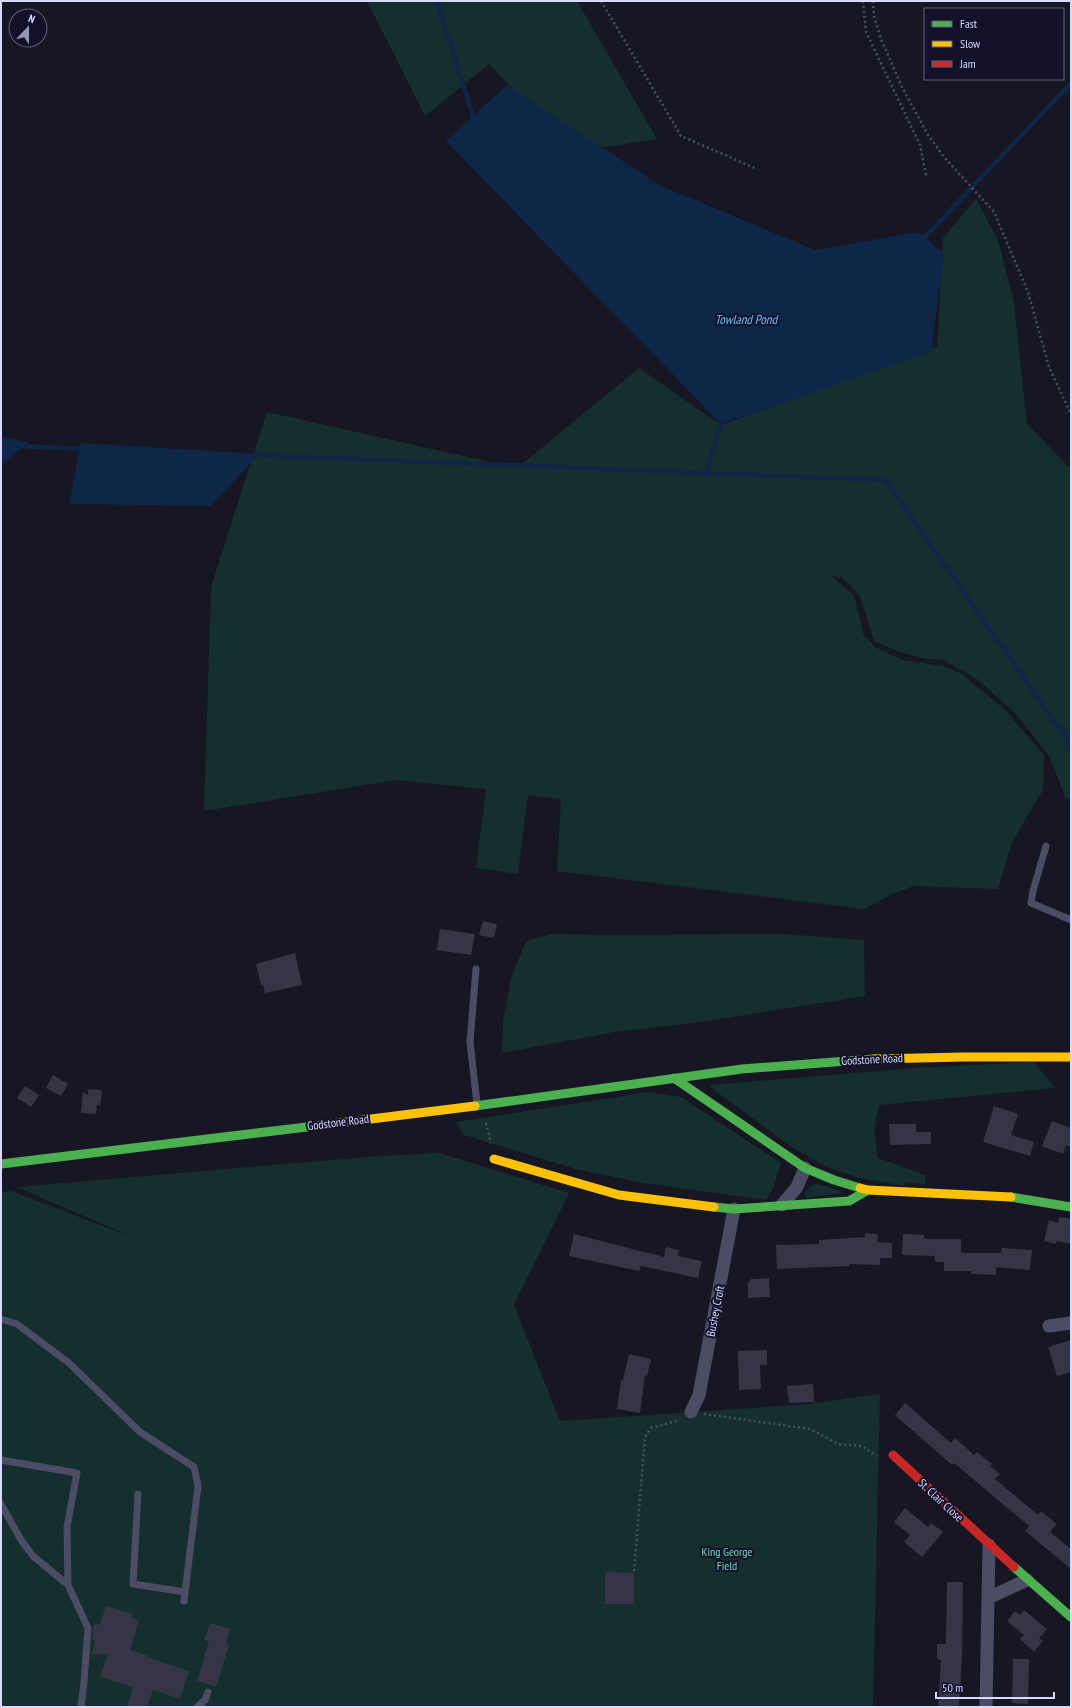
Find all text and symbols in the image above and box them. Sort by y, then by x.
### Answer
north arrow [8,8,48,48]
legend [924,8,1064,80]
text: N [26,11,37,26]
text: Fast [960,16,978,31]
text: Slow [960,36,981,51]
text: Jam [959,56,976,71]
water label: Towland Pond [715,311,780,328]
street label: Godstone Road [841,1050,903,1068]
street label: Godstone Road [306,1111,370,1133]
street label: Bushey Croft [703,1284,727,1338]
street label: St. Clair Close [915,1475,967,1525]
park label: King George Field [702,1544,752,1573]
scale bar [936,1674,1054,1700]
text: 50 m [942,1680,963,1695]

